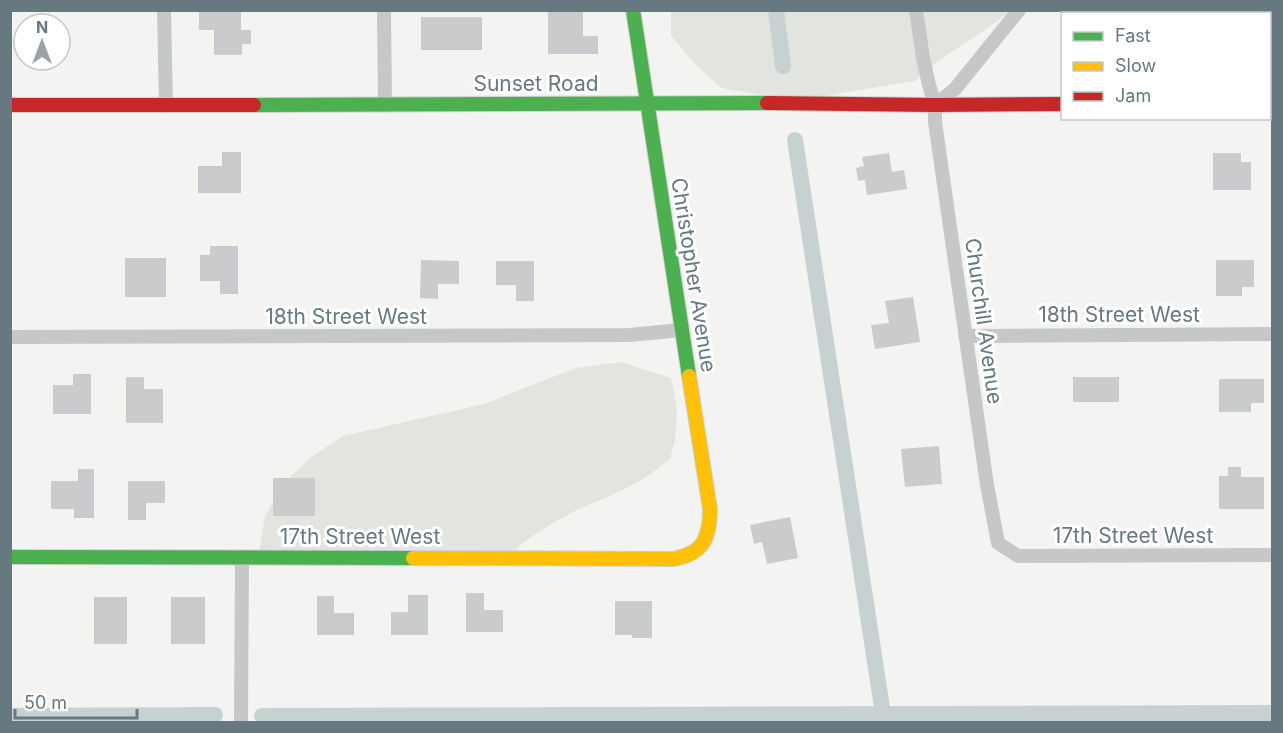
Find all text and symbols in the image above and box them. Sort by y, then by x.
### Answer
north arrow [12,12,72,72]
legend [1061,12,1271,120]
text: N [36,17,48,37]
text: Fast [1115,25,1151,46]
text: Slow [1115,55,1156,76]
street label: Sunset Road [473,71,599,96]
text: Jam [1115,85,1151,106]
street label: Christopher Avenue [666,176,722,374]
street label: Churchill Avenue [960,237,1008,405]
street label: 18th Street West [1038,302,1200,327]
street label: 18th Street West [265,304,427,329]
street label: 17th Street West [1053,523,1213,548]
street label: 17th Street West [280,524,440,549]
scale bar [15,682,136,720]
text: 50 m [24,692,67,713]

